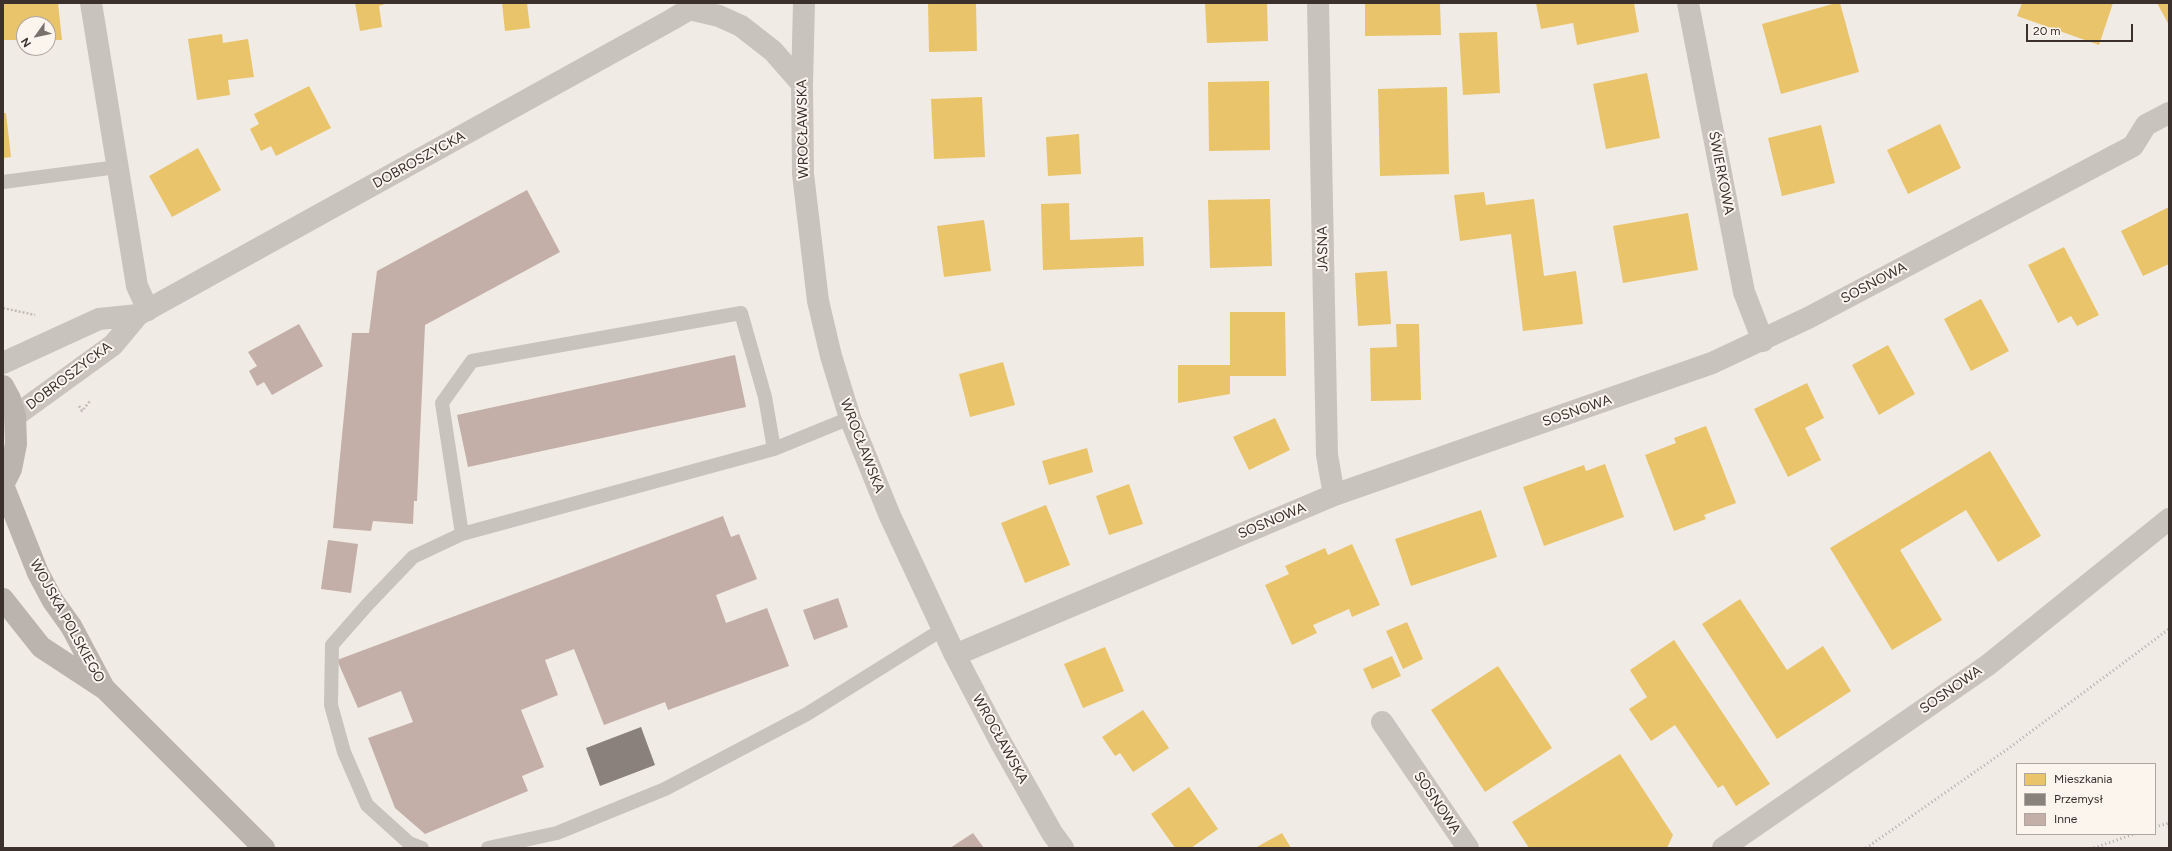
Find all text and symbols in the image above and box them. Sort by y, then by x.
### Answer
north arrow [16,16,56,56]
scale bar [2028,16,2135,42]
text: 20 m [2033,24,2061,38]
text: N [19,35,34,49]
street label: WROCŁAWSKA [794,79,812,179]
street label: DOBROSZYCKA [370,128,468,192]
street label: ŚWIERKOWA [1705,130,1737,216]
street label: JASNA [1314,226,1332,272]
street label: SOSNOWA [1838,259,1910,307]
street label: DOBROSZYCKA [23,338,115,414]
street label: SOSNOWA [1540,391,1614,431]
street label: WROCŁAWSKA [836,397,888,495]
street label: SOSNOWA [1236,499,1308,543]
street label: WOJSKA POLSKIEGO [26,556,108,686]
street label: SOSNOWA [1917,662,1985,718]
street label: WROCŁAWSKA [969,691,1031,787]
legend [2016,763,2156,835]
street label: SOSNOWA [1410,768,1464,838]
text: Mieszkania [2054,772,2112,786]
text: Przemysł [2054,792,2103,806]
text: Inne [2054,812,2077,826]

